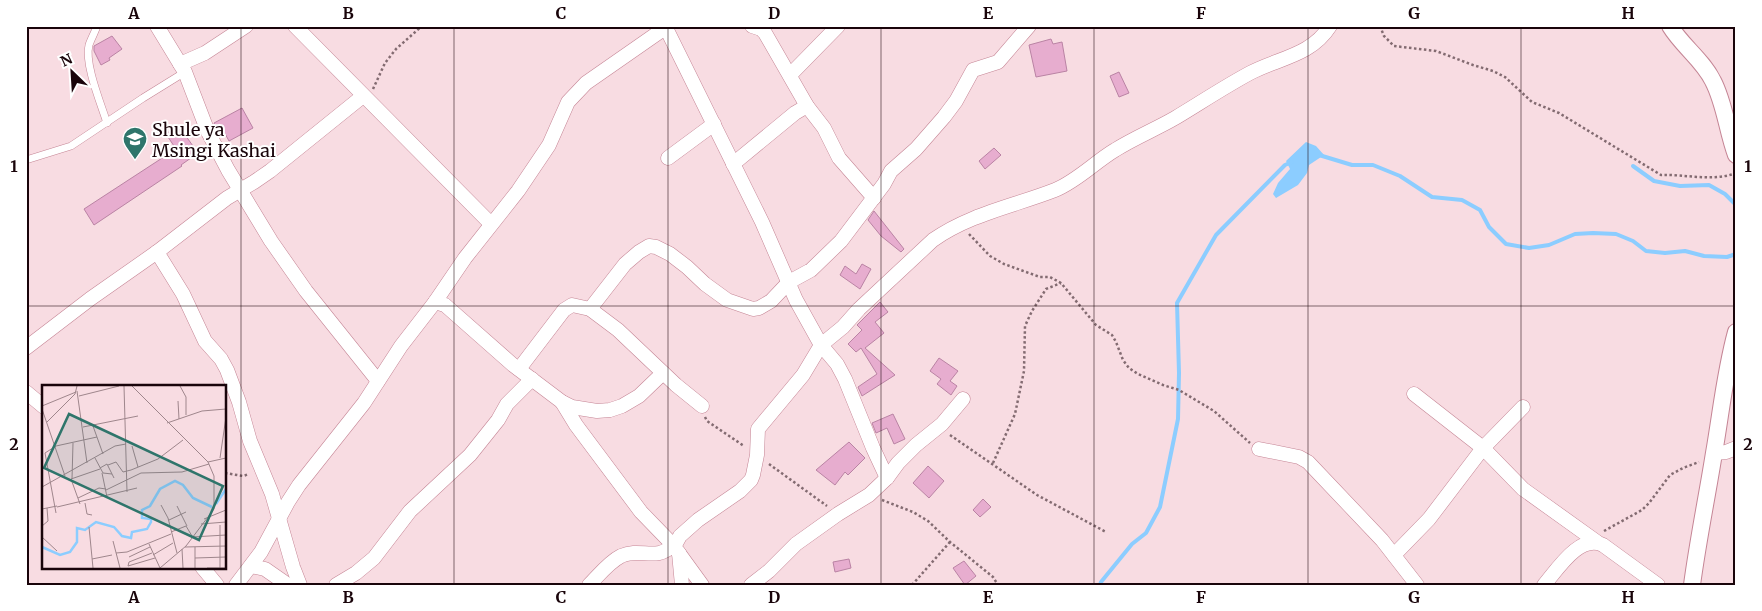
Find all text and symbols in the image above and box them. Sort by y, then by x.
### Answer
text: A [127,3,140,23]
text: B [342,3,354,23]
text: C [556,3,566,23]
text: D [768,3,780,23]
text: E [983,3,994,23]
text: F [1196,3,1206,23]
text: G [1408,3,1420,23]
text: H [1621,3,1635,23]
north arrow [48,48,98,98]
text: N [58,50,75,71]
place label: Shule ya Msingi Kashai [152,118,276,162]
school or university icon: Shule ya Msingi Kashai [122,126,148,160]
text: 1 [10,156,18,176]
text: 1 [1744,156,1752,176]
inset map [42,385,226,568]
text: 2 [9,434,19,454]
text: 2 [1743,434,1753,454]
text: A [127,587,140,607]
text: B [342,587,354,607]
text: C [556,587,566,607]
text: D [768,587,780,607]
text: E [983,587,994,607]
text: F [1196,587,1206,607]
text: G [1408,587,1420,607]
text: H [1621,587,1635,607]

